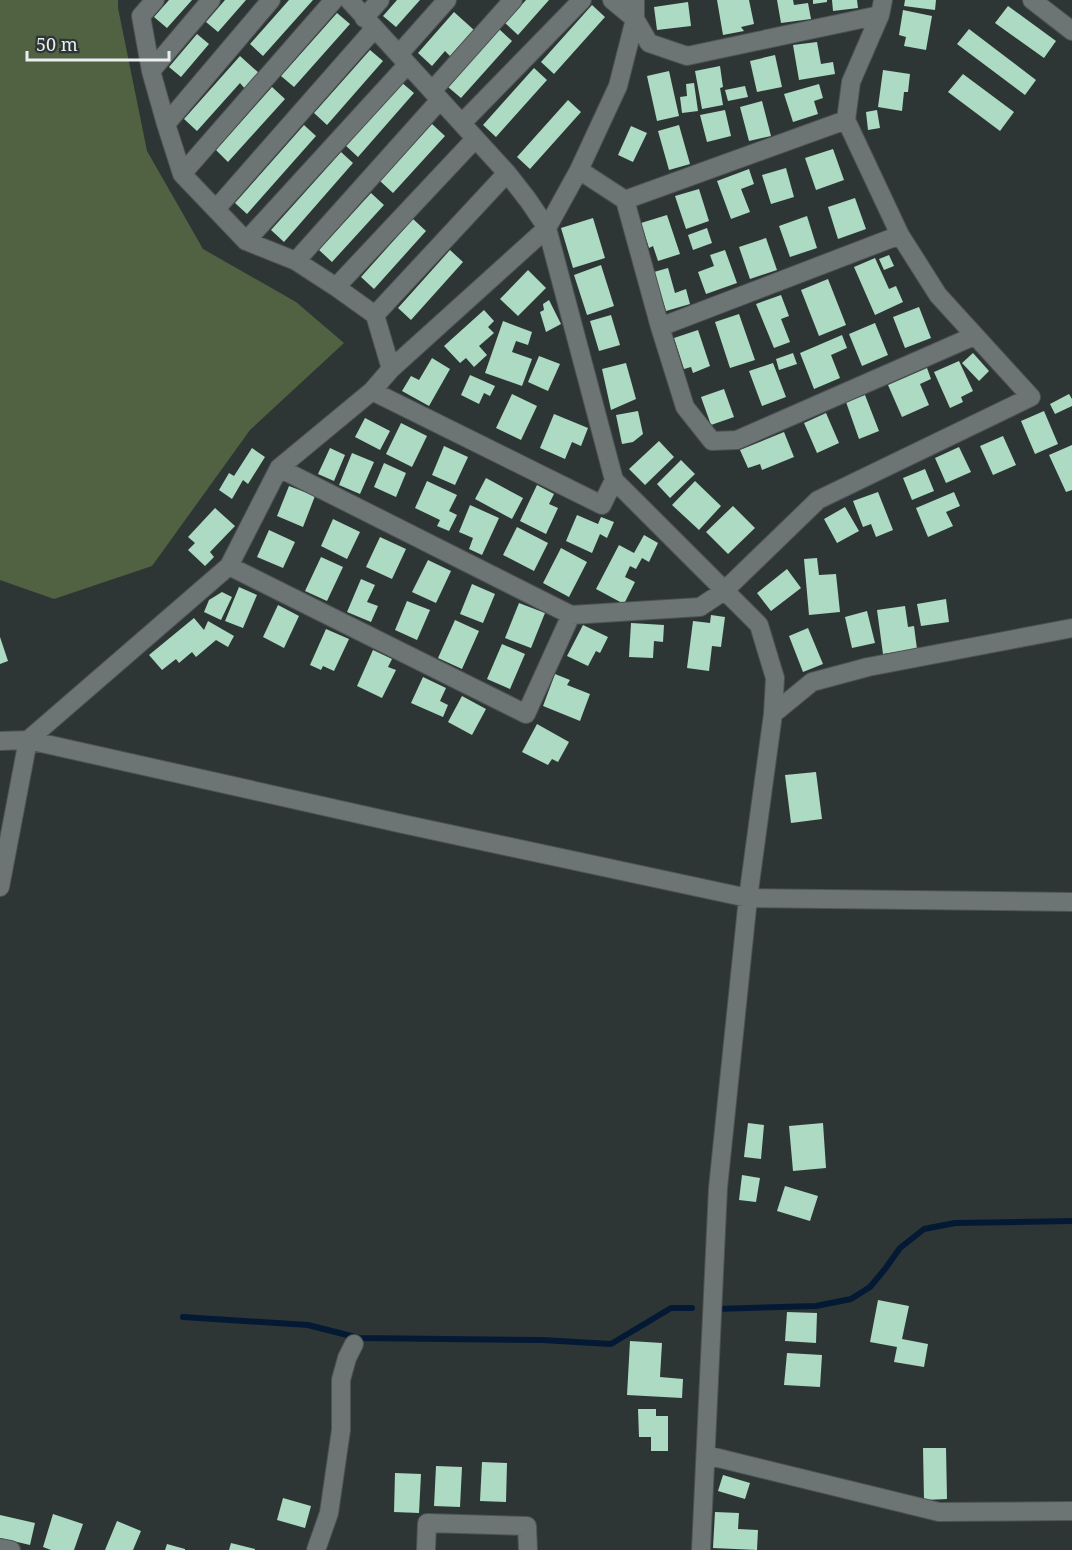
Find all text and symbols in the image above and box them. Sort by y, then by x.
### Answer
scale bar [27,24,170,62]
text: 50 m [36,32,78,56]

